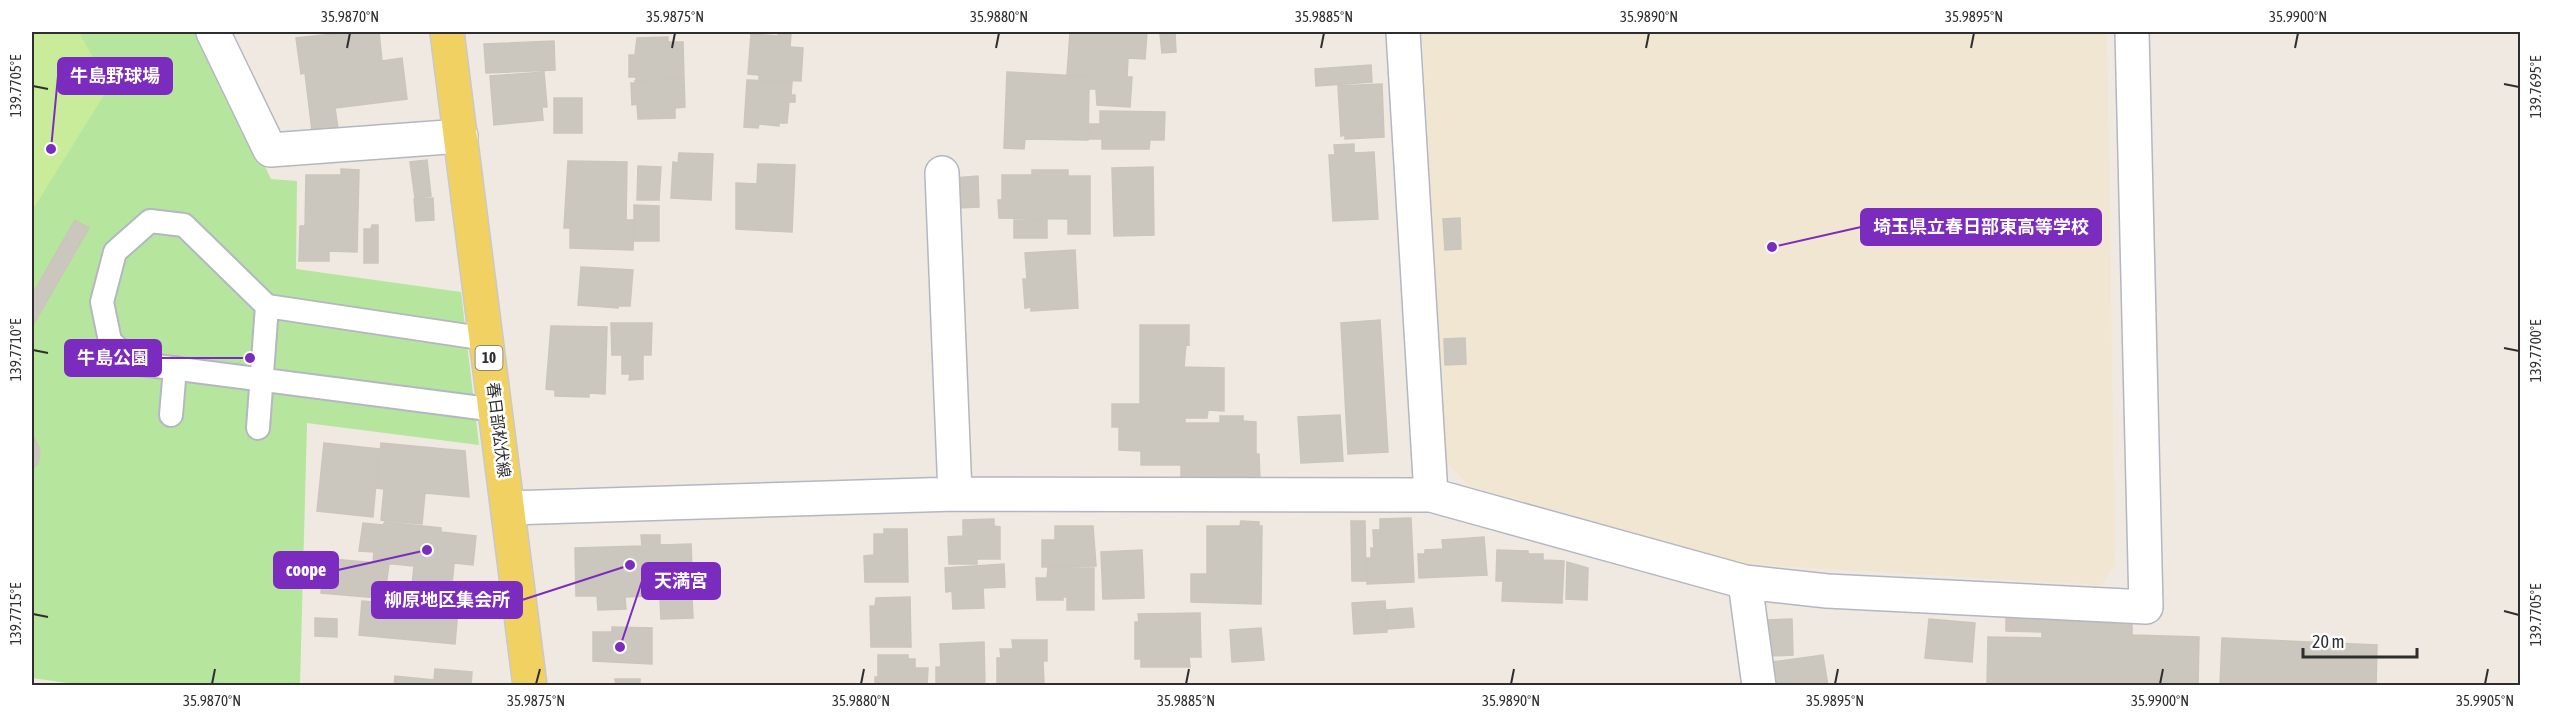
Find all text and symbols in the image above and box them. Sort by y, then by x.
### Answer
text: 35.9870°N [321,8,379,25]
text: 35.9875°N [646,8,704,25]
text: 35.9880°N [970,8,1028,25]
text: 35.9885°N [1295,8,1353,25]
text: 35.9890°N [1620,8,1678,25]
text: 35.9895°N [1945,8,2003,25]
text: 35.9900°N [2269,8,2327,25]
text: 139.7705°E [7,54,24,117]
text: 139.7695°E [2527,55,2544,118]
callout: 牛島野球場 [58,58,172,94]
text: 牛島野球場 [70,65,160,86]
callout: 埼玉県立春日部東高等学校 [1861,209,2101,245]
text: 埼玉県立春日部東高等学校 [1873,216,2089,237]
text: 139.7710°E [7,318,24,381]
text: 139.7700°E [2527,319,2544,382]
callout: 牛島公園 [65,340,161,376]
road number: 10 [476,346,502,370]
text: 牛島公園 [77,347,149,368]
street label: 春日部松伏線 [484,381,514,479]
callout: coope [274,552,338,588]
text: coope [286,559,326,580]
callout: 天満宮 [642,563,720,599]
text: 天満宮 [654,570,708,591]
text: 139.7715°E [7,582,24,645]
callout: 柳原地区集会所 [372,582,522,618]
text: 139.7705°E [2527,583,2544,646]
text: 柳原地区集会所 [384,589,510,610]
scale bar [2303,621,2417,659]
text: 20 m [2312,631,2344,652]
text: 35.9870°N [183,692,241,709]
text: 35.9875°N [507,692,565,709]
text: 35.9880°N [832,692,890,709]
text: 35.9885°N [1157,692,1215,709]
text: 35.9890°N [1482,692,1540,709]
text: 35.9895°N [1806,692,1864,709]
text: 35.9900°N [2131,692,2189,709]
text: 35.9905°N [2456,692,2514,709]

